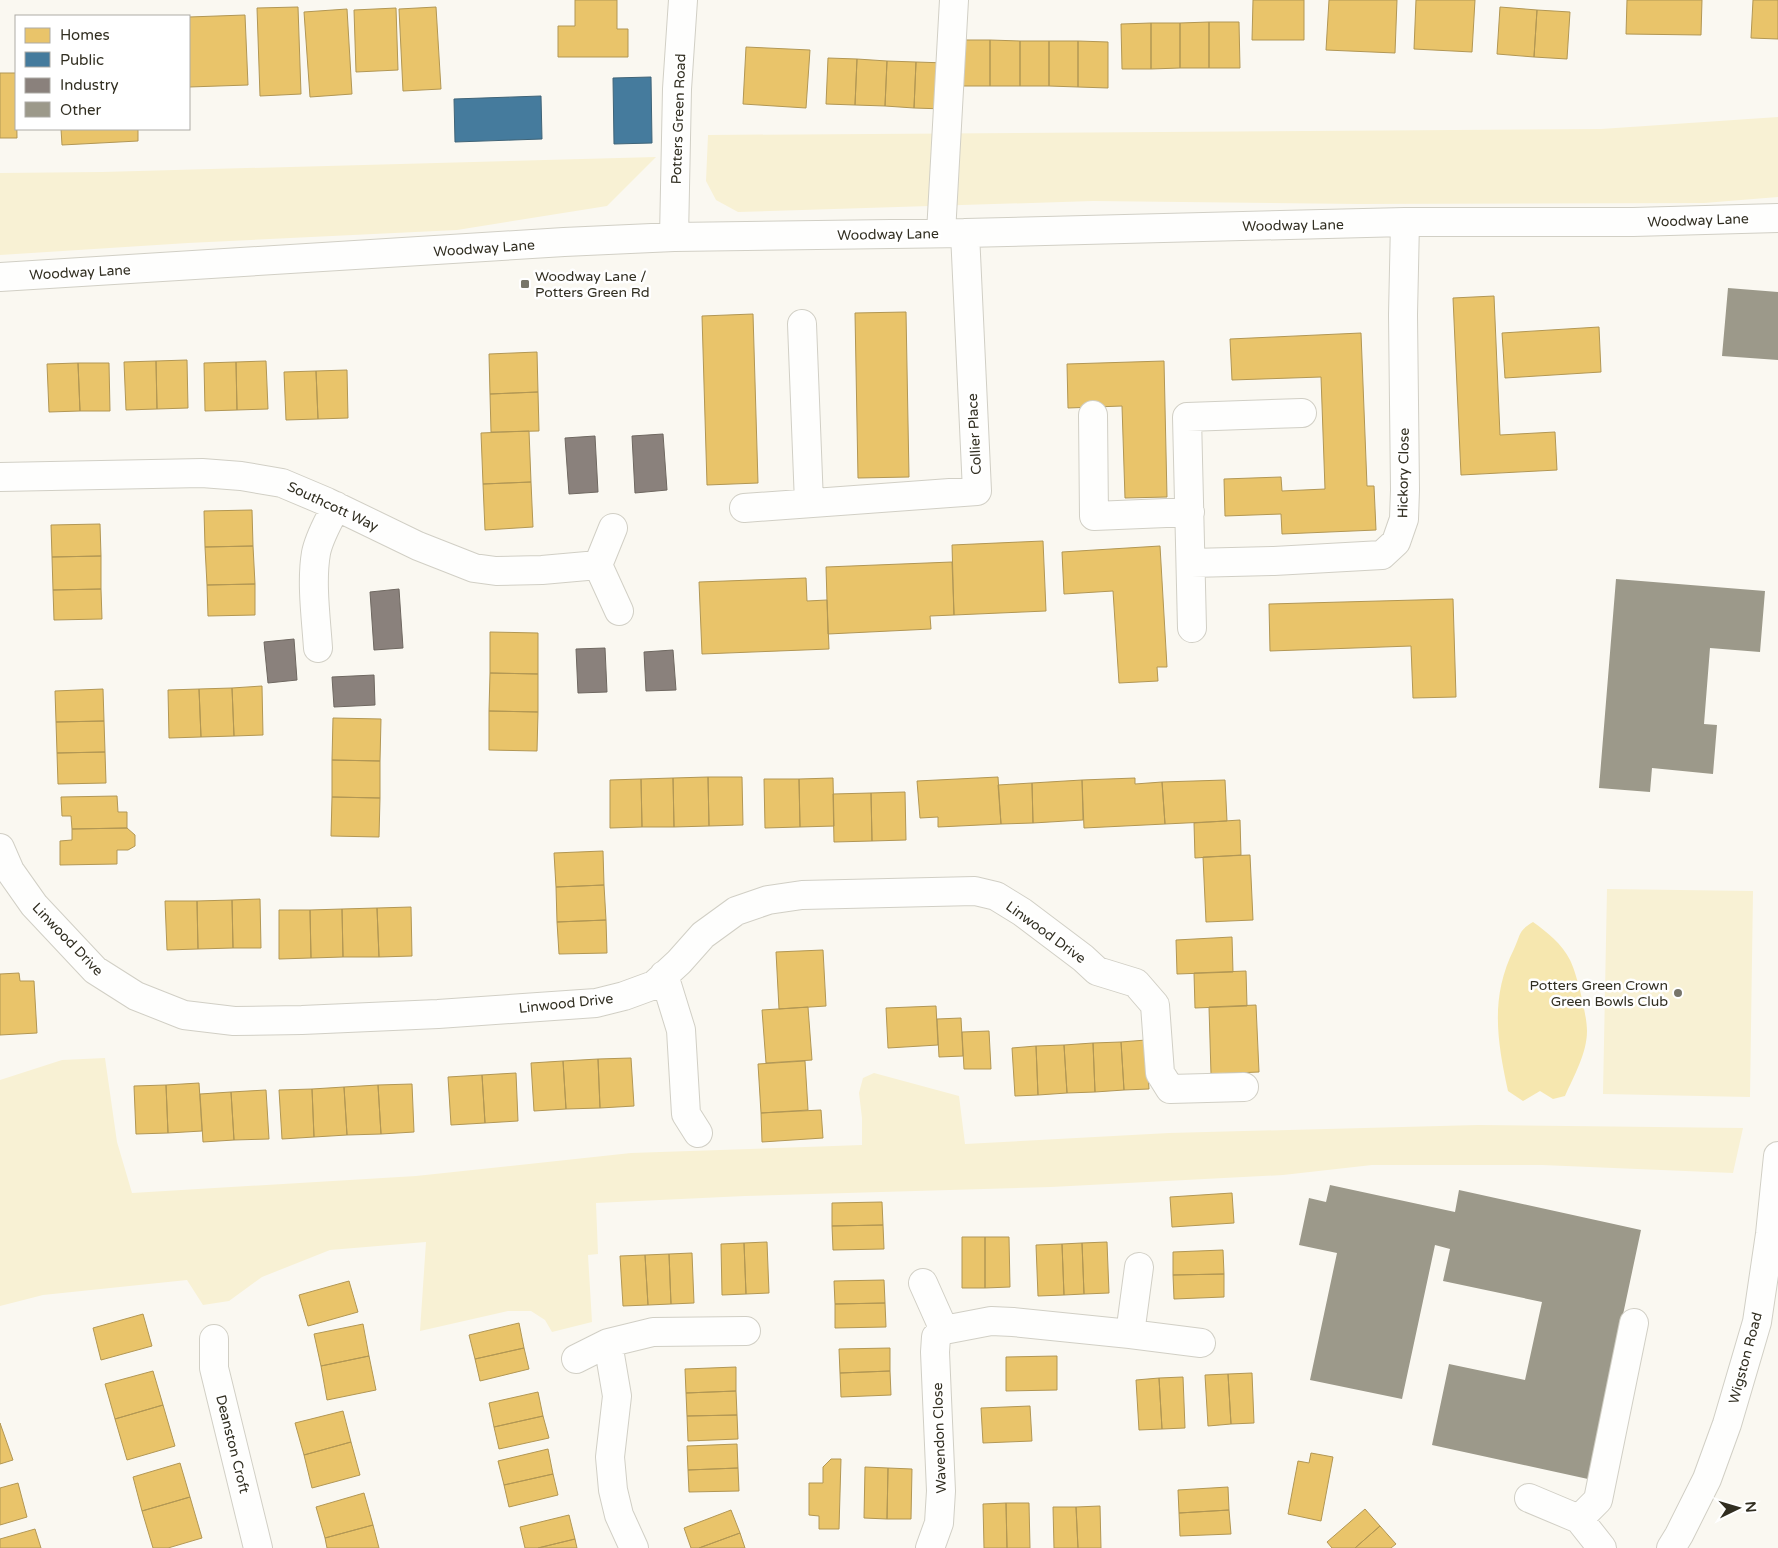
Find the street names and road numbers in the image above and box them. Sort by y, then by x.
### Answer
street label: Potters Green Road [668,53,689,185]
street label: Woodway Lane [1647,210,1749,231]
street label: Woodway Lane [1242,216,1344,235]
street label: Woodway Lane [837,225,939,244]
street label: Woodway Lane [433,236,535,261]
street label: Woodway Lane [29,261,131,284]
street label: Collier Place [964,393,985,475]
street label: Hickory Close [1394,428,1413,518]
street label: Southcott Way [285,478,381,535]
street label: Linwood Drive [1002,898,1089,967]
street label: Linwood Drive [29,899,107,979]
street label: Linwood Drive [518,990,614,1017]
street label: Wigston Road [1725,1310,1766,1406]
street label: Wavendon Close [929,1382,950,1494]
street label: Deanston Croft [212,1393,253,1496]

